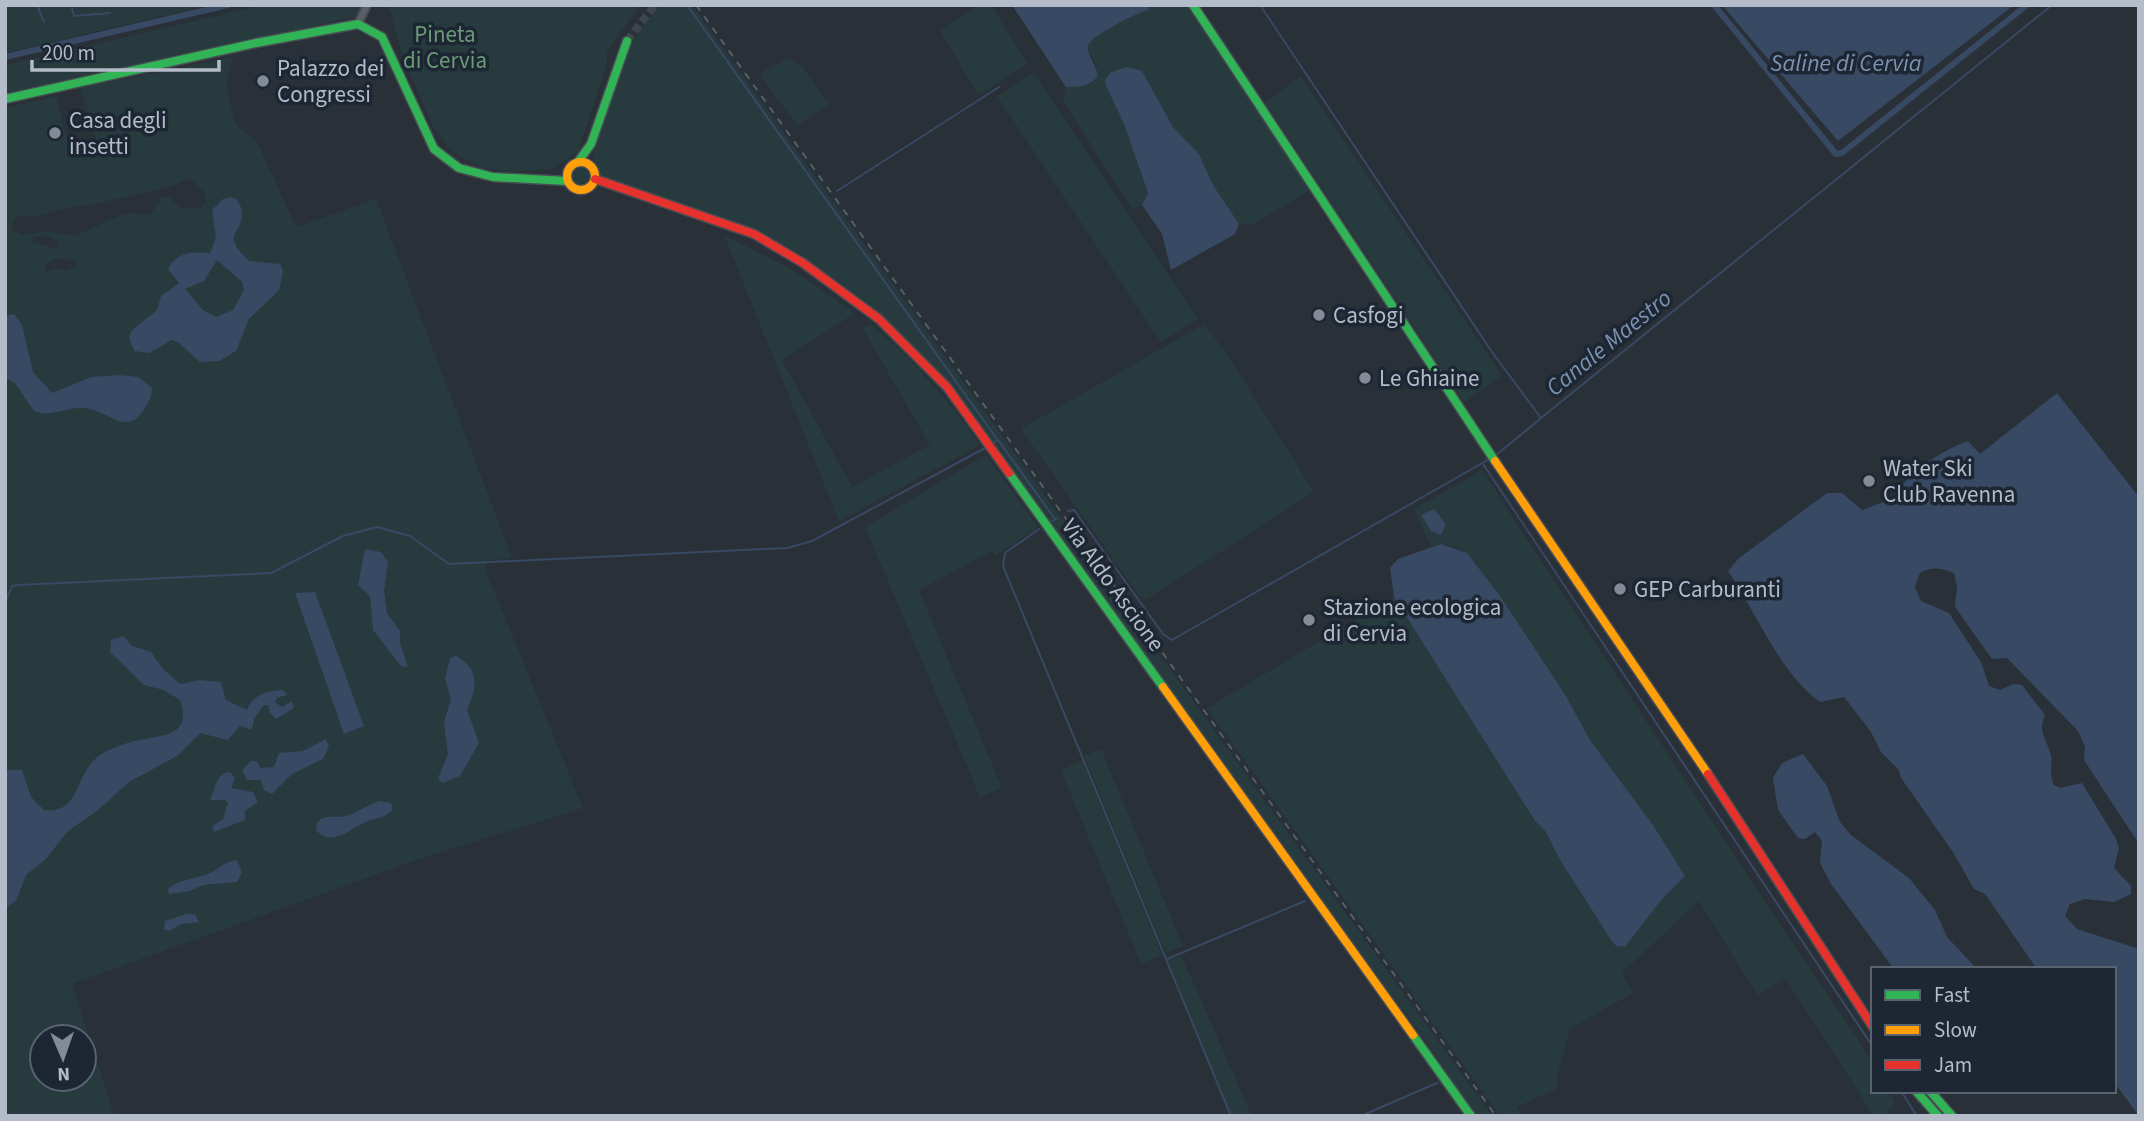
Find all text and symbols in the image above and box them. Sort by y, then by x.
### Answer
park label: Pineta di Cervia [403,18,487,77]
scale bar [32,28,219,72]
text: 200 m [42,38,95,68]
water label: Saline di Cervia [1770,46,1922,81]
place label: Palazzo dei Congressi [277,52,384,111]
marker: Palazzo dei Congressi [255,73,271,89]
place label: Casa degli insetti [69,104,167,163]
marker: Casa degli insetti [47,125,63,141]
water label: Canale Maestro [1539,281,1679,405]
place label: Casfogi [1333,299,1404,332]
marker: Casfogi [1311,307,1327,323]
place label: Le Ghiaine [1379,362,1480,395]
marker: Le Ghiaine [1357,370,1373,386]
place label: Water Ski Club Ravenna [1883,452,2015,511]
marker: Water Ski Club Ravenna [1861,473,1877,489]
street label: Via Aldo Ascione [1053,512,1173,658]
place label: GEP Carburanti [1634,573,1781,606]
marker: GEP Carburanti [1612,581,1628,597]
place label: Stazione ecologica di Cervia [1323,591,1501,650]
marker: Stazione ecologica di Cervia [1301,612,1317,628]
legend [1871,967,2116,1093]
text: Fast [1934,980,1970,1010]
text: Slow [1934,1015,1977,1045]
north arrow [28,1023,98,1093]
text: Jam [1934,1050,1972,1080]
text: N [57,1060,70,1087]

